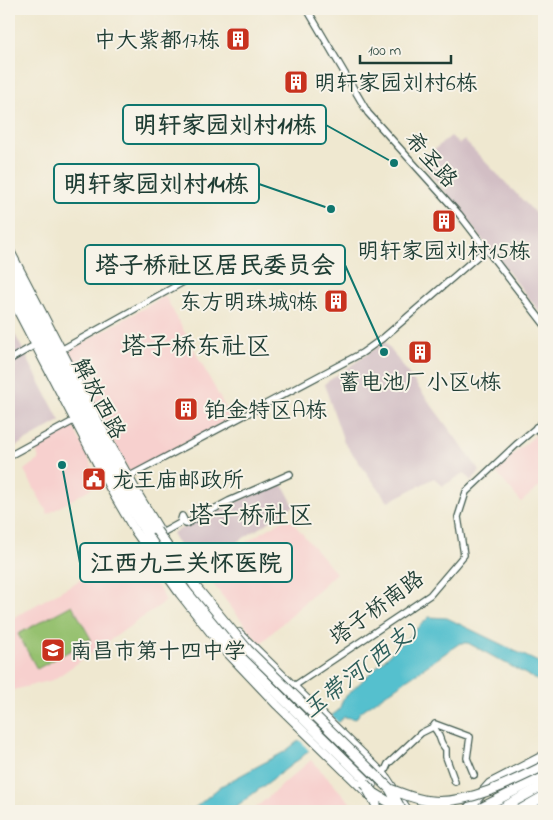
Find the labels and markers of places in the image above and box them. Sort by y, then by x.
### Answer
place label: 中大紫都17栋 [94,26,220,58]
building icon: 中大紫都17栋 [225,26,251,52]
building icon: 明轩家园刘村6栋 [283,69,309,95]
place label: 明轩家园刘村6栋 [314,69,478,101]
callout: 明轩家园刘村11栋 [123,105,326,144]
callout: 明轩家园刘村14栋 [54,164,259,203]
building icon: 明轩家园刘村15栋 [431,208,457,234]
place label: 明轩家园刘村15栋 [357,237,531,269]
callout: 塔子桥社区居民委员会 [85,245,345,284]
place label: 东方明珠城9栋 [179,288,318,320]
building icon: 东方明珠城9栋 [323,288,349,314]
building icon: 蓄电池厂小区4栋 [407,339,433,365]
place label: 蓄电池厂小区4栋 [338,368,502,400]
building icon: 铂金特区A栋 [173,396,199,422]
place label: 铂金特区A栋 [204,396,328,428]
public building icon: 龙王庙邮政所 [81,466,107,492]
place label: 龙王庙邮政所 [112,466,244,498]
callout: 江西九三关怀医院 [80,543,292,582]
school or university icon: 南昌市第十四中学 [40,637,66,663]
place label: 南昌市第十四中学 [70,637,246,669]

